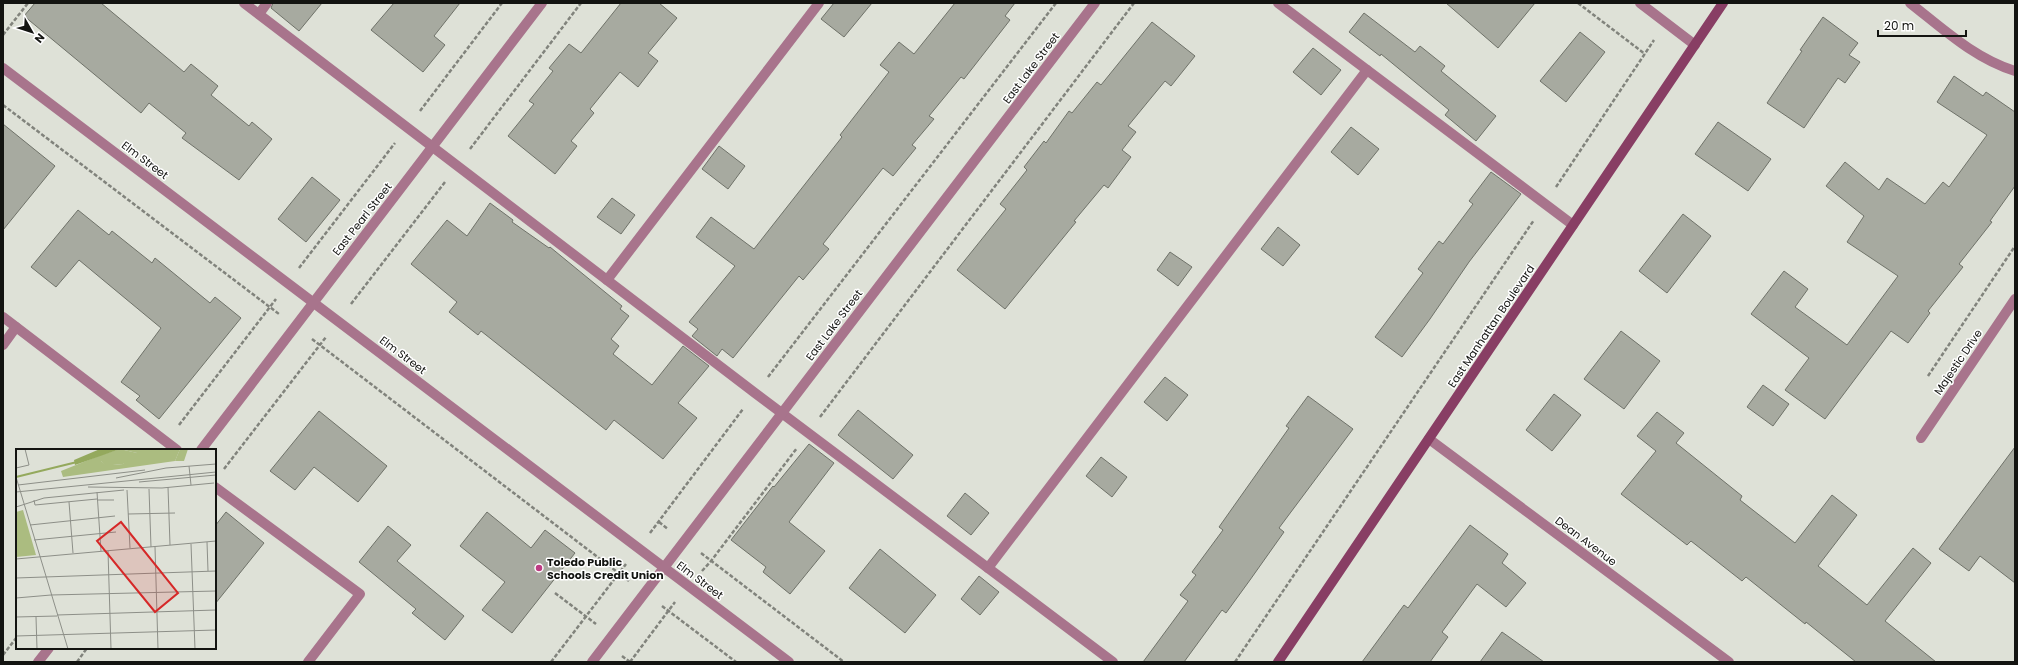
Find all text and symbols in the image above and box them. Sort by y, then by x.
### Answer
north arrow [12,12,52,52]
scale bar [1878,12,1966,38]
text: 20 m [1884,17,1914,34]
street label: East Lake Street [999,29,1063,107]
text: N [31,30,49,47]
street label: Elm Street [118,137,172,183]
street label: East Pearl Street [329,179,395,259]
street label: East Manhattan Boulevard [1444,261,1538,391]
street label: East Lake Street [802,286,866,364]
street label: Majestic Drive [1930,326,1986,398]
street label: Elm Street [376,332,430,378]
inset map [16,449,216,649]
street label: Dean Avenue [1552,513,1620,570]
place label: Toledo Public Schools Credit Union [547,554,664,583]
street label: Elm Street [673,557,727,603]
marker: Toledo Public Schools Credit Union [534,563,544,573]

